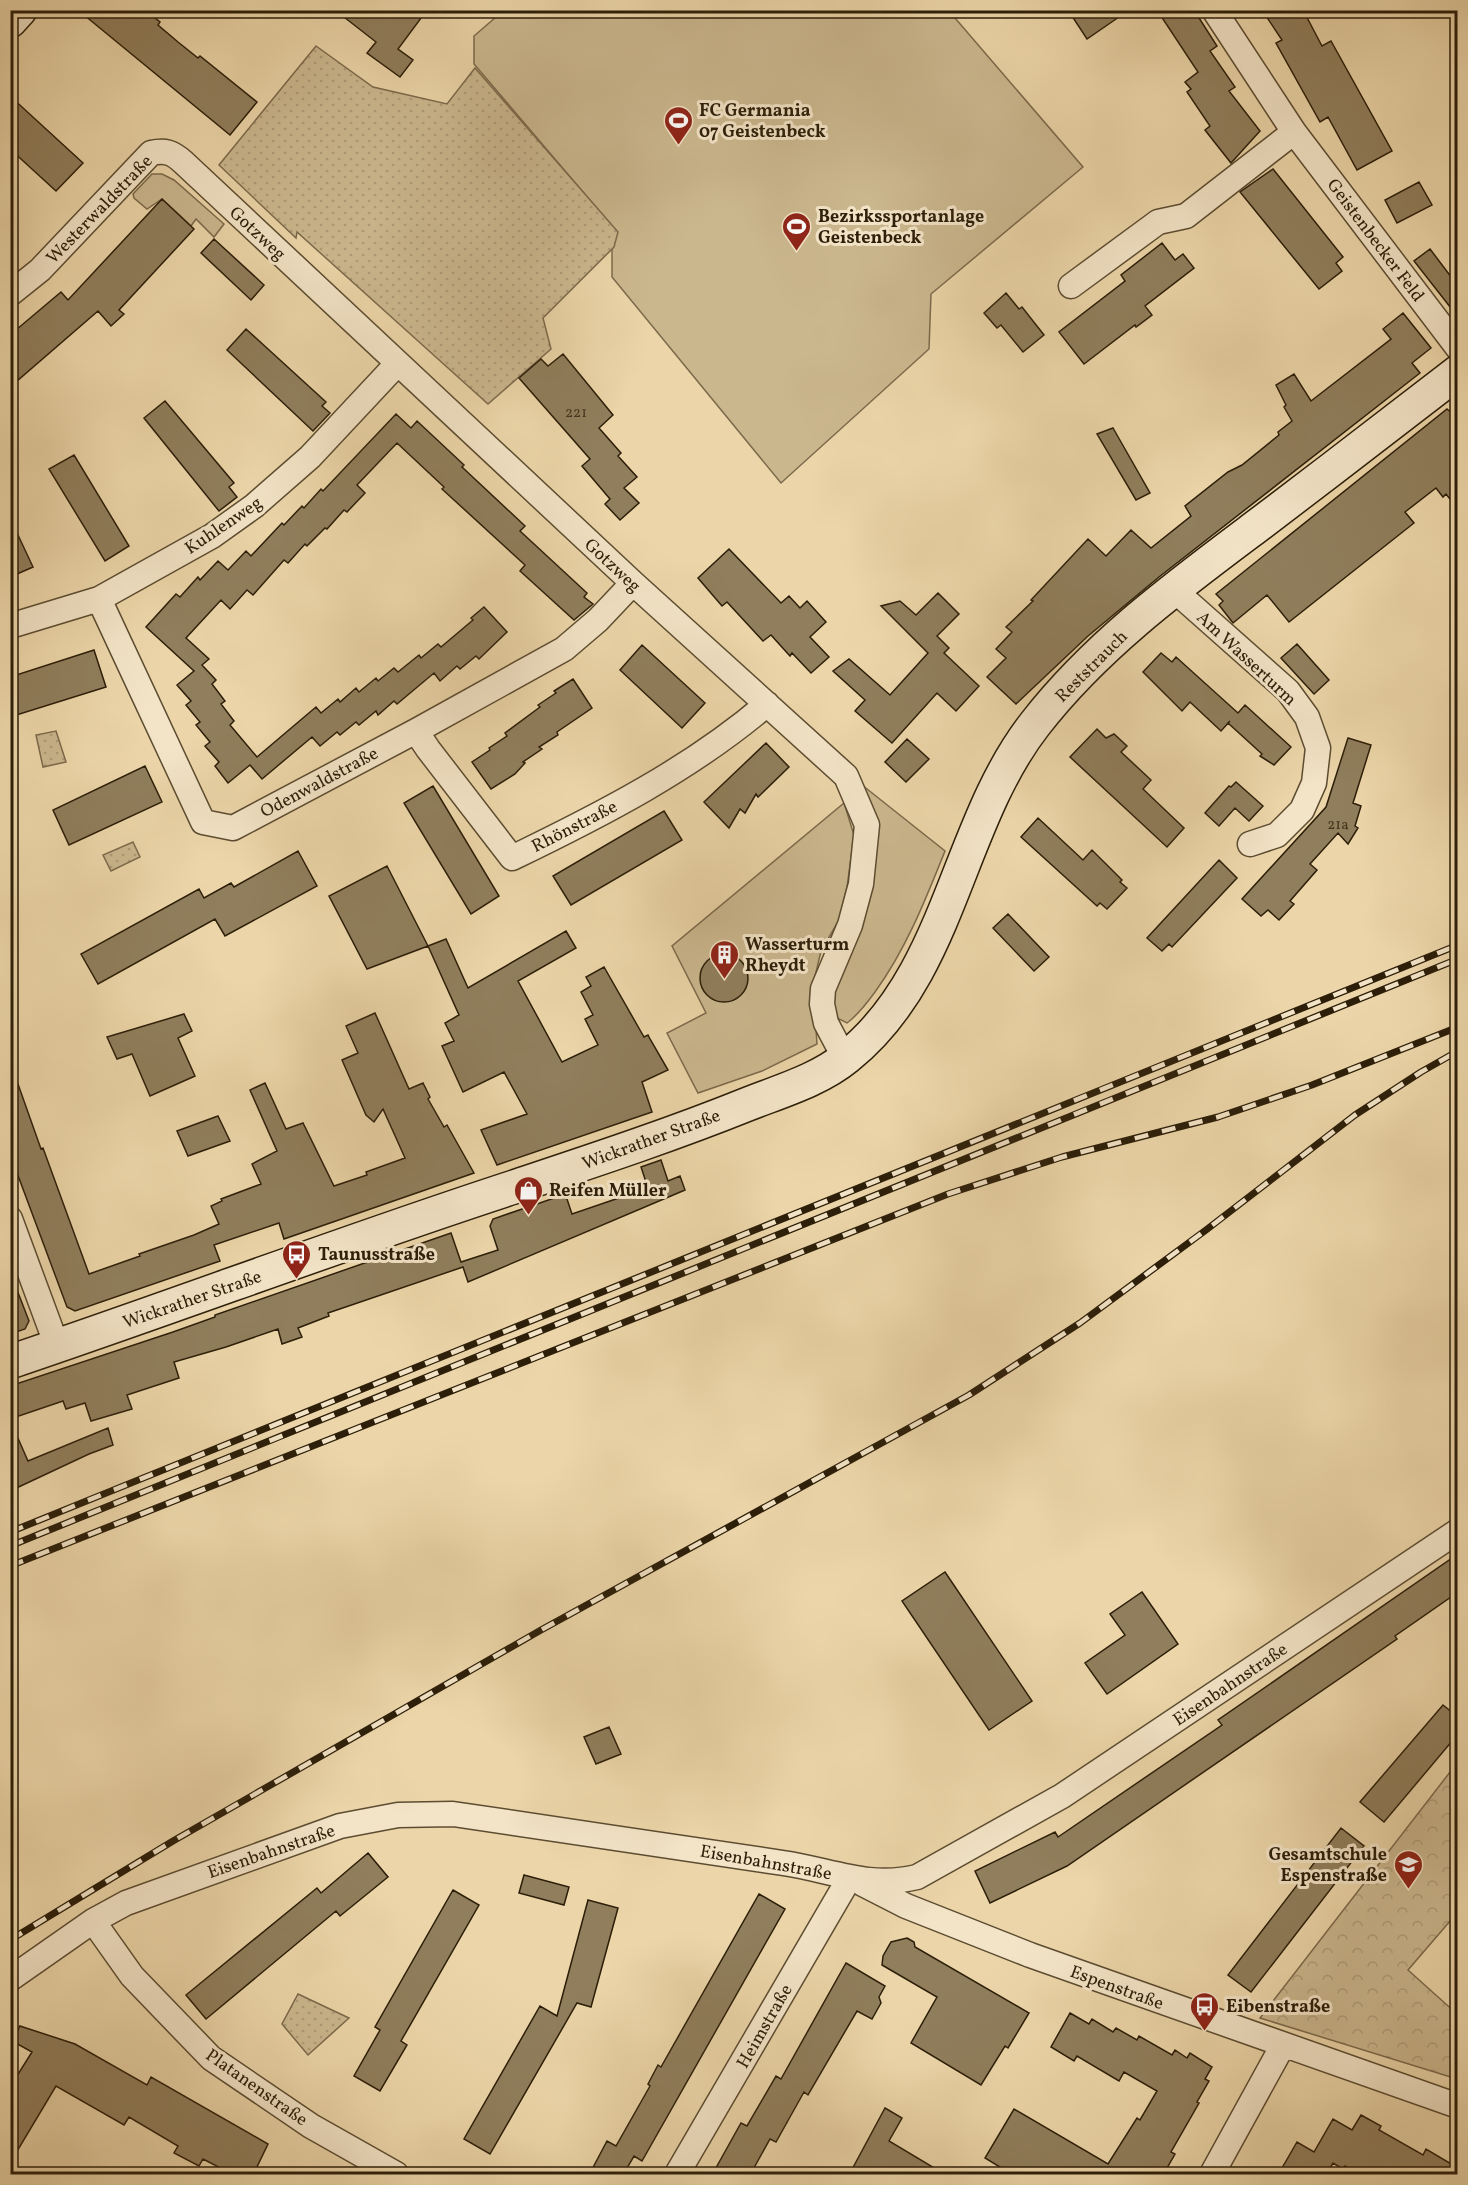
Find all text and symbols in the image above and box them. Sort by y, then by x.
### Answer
place label: FC Germania 07 Geistenbeck [699,99,826,145]
sports icon: FC Germania 07 Geistenbeck [662,104,694,146]
street label: Westerwaldstraße [41,150,159,270]
street label: Geistenbecker Feld [1320,174,1430,308]
street label: Gotzweg [223,201,291,267]
place label: Bezirkssportanlage Geistenbeck [818,205,984,251]
sports icon: Bezirkssportanlage Geistenbeck [781,210,813,252]
house number: 221 [565,403,587,424]
street label: Kuhlenweg [180,491,268,561]
street label: Gotzweg [578,533,646,599]
street label: Am Wasserturm [1190,606,1302,712]
street label: Reststrauch [1050,625,1134,709]
street label: Odenwaldstraße [256,742,383,825]
street label: Rhönstraße [527,795,622,860]
house number: 21a [1327,815,1349,836]
place label: Wasserturm Rheydt [745,933,849,979]
building icon: Wasserturm Rheydt [708,938,740,980]
street label: Wickrather Straße [579,1104,724,1177]
shop icon: Reifen Müller [512,1174,544,1216]
place label: Reifen Müller [549,1179,667,1204]
bus stop icon: Taunusstraße [281,1238,313,1280]
place label: Taunusstraße [318,1243,435,1268]
street label: Wickrather Straße [120,1265,265,1336]
street label: Eisenbahnstraße [1169,1638,1293,1733]
street label: Eisenbahnstraße [204,1819,339,1886]
street label: Eisenbahnstraße [698,1840,834,1887]
place label: Gesamtschule Espenstraße [1269,1843,1387,1889]
school or university icon: Gesamtschule Espenstraße [1392,1848,1424,1890]
street label: Espenstraße [1066,1960,1167,2017]
street label: Heimstraße [731,1980,799,2073]
bus stop icon: Eibenstraße [1189,1990,1221,2032]
place label: Eibenstraße [1226,1995,1330,2020]
street label: Platanenstraße [200,2044,312,2133]

